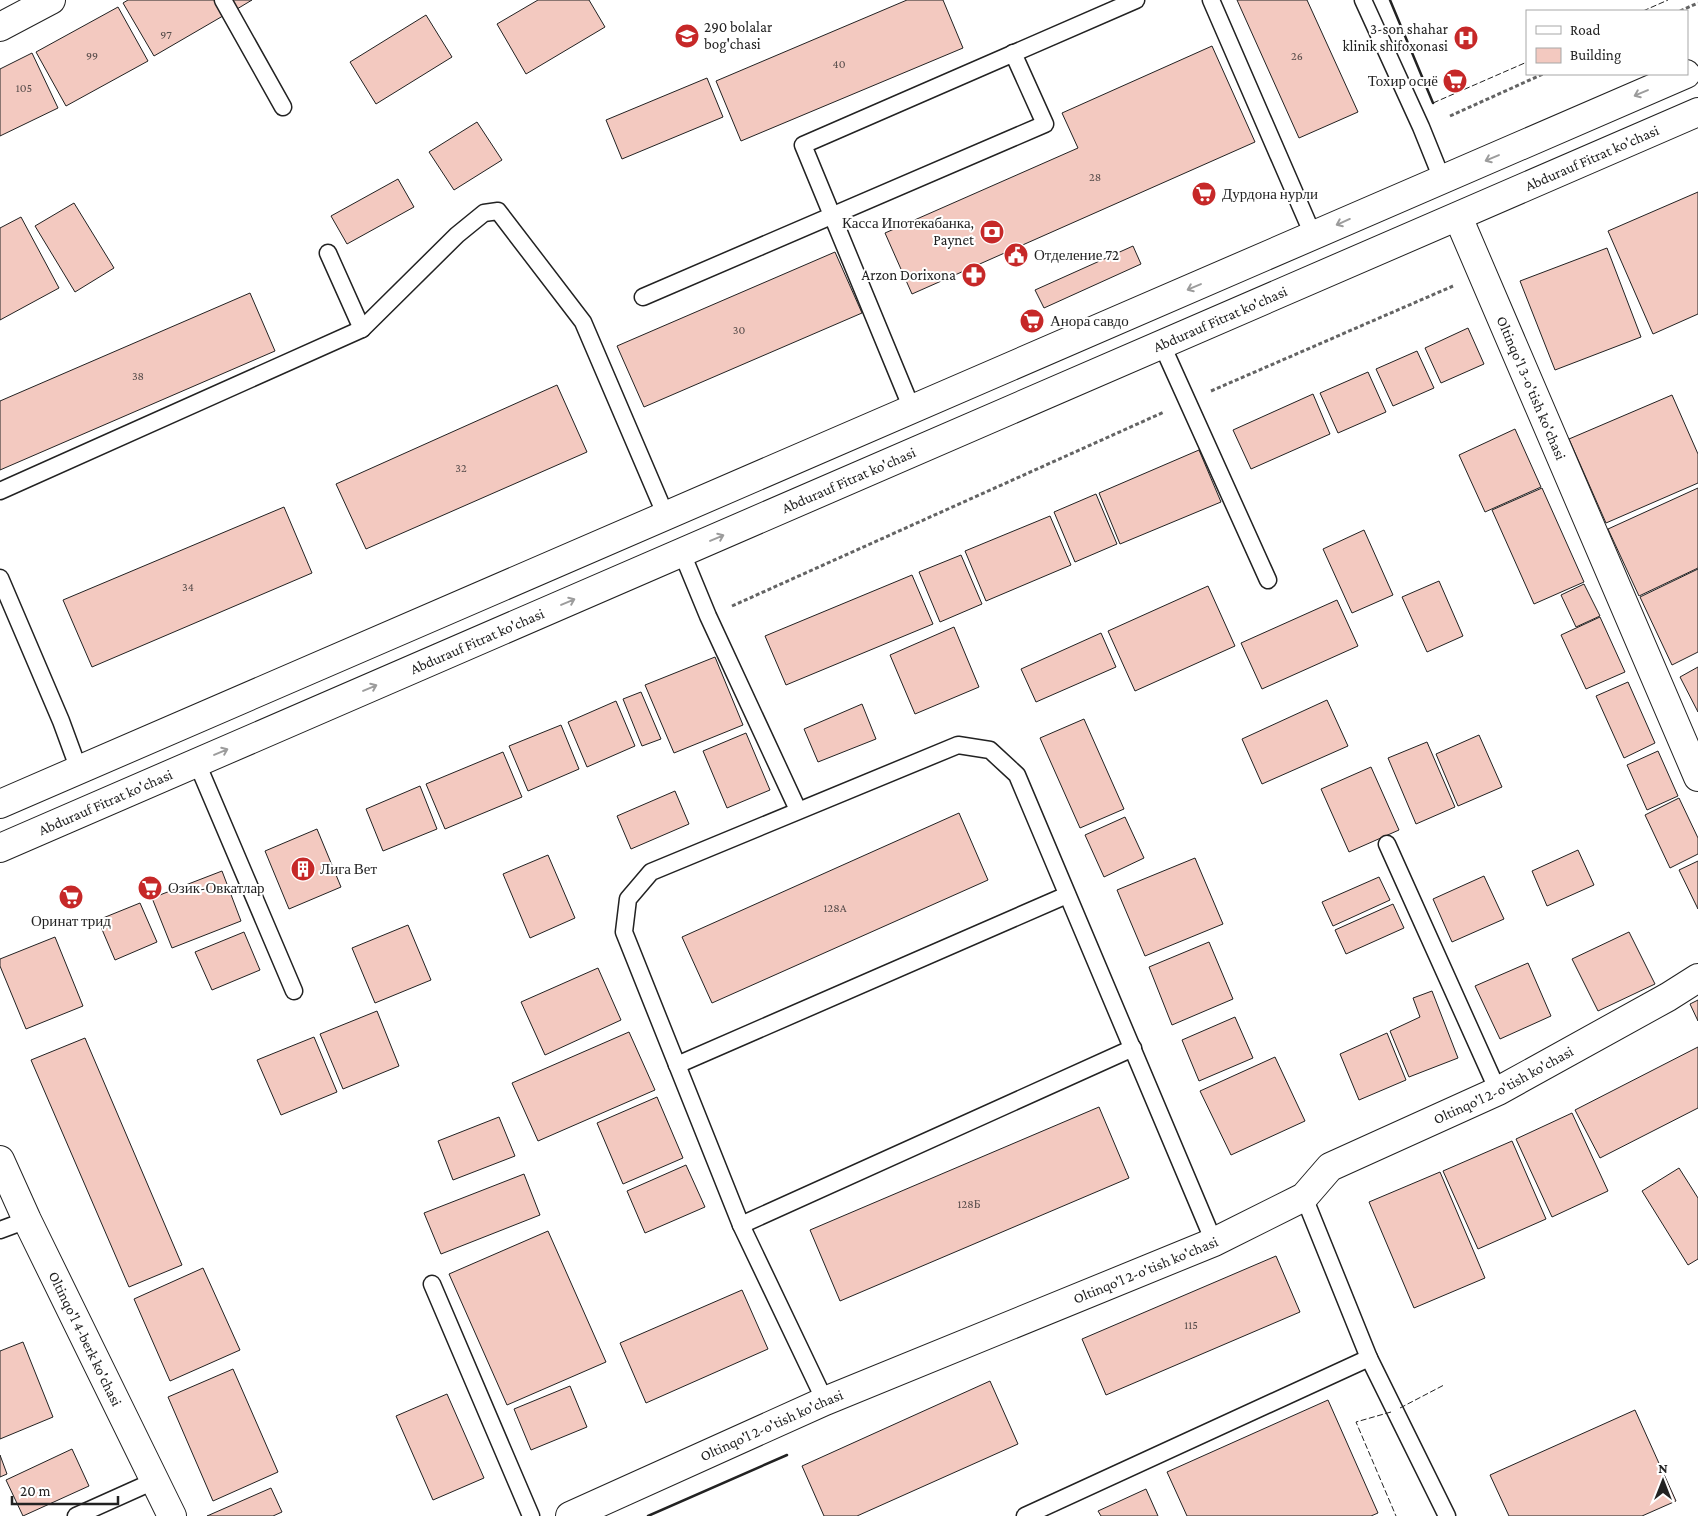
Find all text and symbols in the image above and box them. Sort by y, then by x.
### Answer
legend [1526,10,1688,75]
place label: 290 bolalar bog'chasi [704,19,773,53]
place label: 3-son shahar klinik shifoxonasi [1342,21,1449,54]
text: Road [1570,22,1601,38]
school or university icon: 290 bolalar bog'chasi [674,23,700,49]
hospital icon: 3-son shahar klinik shifoxonasi [1453,25,1479,51]
house number: 97 [160,28,172,42]
text: Building [1570,47,1621,64]
house number: 99 [86,49,98,63]
house number: 26 [1291,49,1303,63]
house number: 40 [833,57,846,71]
supermarket icon: Тохир осиё [1442,68,1468,94]
place label: Тохир осиё [1368,73,1438,89]
house number: 105 [16,81,32,95]
one-way arrow [1634,89,1649,99]
street label: Abdurauf Fitrat ko'chasi [1523,122,1661,194]
one-way arrow [1485,153,1500,163]
house number: 28 [1089,170,1101,184]
supermarket icon: Дурдона нурли [1191,181,1217,207]
place label: Дурдона нурли [1222,186,1318,202]
place label: Касса Ипотекабанка, Paynet [842,215,975,249]
one-way arrow [1336,218,1351,228]
bank icon: Касса Ипотекабанка, Paynet [979,219,1005,245]
public building icon: Отделение 72 [1003,242,1029,268]
place label: Отделение 72 [1034,247,1119,263]
pharmacy icon: Arzon Dorixona [961,262,987,288]
place label: Arzon Dorixona [862,267,956,283]
one-way arrow [1187,282,1202,292]
street label: Abdurauf Fitrat ko'chasi [1151,283,1290,355]
supermarket icon: Анора савдо [1019,308,1045,334]
place label: Анора савдо [1050,313,1129,329]
street label: Oltinqo'l 3-o'tish ko'chasi [1493,314,1569,462]
house number: 30 [733,323,745,337]
house number: 38 [132,369,144,383]
street label: Abdurauf Fitrat ko'chasi [779,444,918,516]
house number: 32 [455,461,467,475]
one-way arrow [709,532,724,542]
house number: 34 [182,580,194,594]
one-way arrow [560,597,575,607]
street label: Abdurauf Fitrat ko'chasi [408,605,547,677]
one-way arrow [362,682,377,692]
one-way arrow [213,747,228,757]
street label: Abdurauf Fitrat ko'chasi [36,766,175,838]
building icon: Лига Вет [290,856,316,882]
place label: Лига Вет [320,861,377,877]
supermarket icon: Озик-Овкатлар [137,875,163,901]
place label: Озик-Овкатлар [168,880,265,896]
supermarket icon: Оринат трид [58,884,84,910]
house number: 128A [824,901,847,915]
place label: Оринат трид [31,913,111,929]
street label: Oltinqo'l 2-o'tish ko'chasi [1431,1043,1576,1127]
house number: 128Б [957,1197,981,1211]
street label: Oltinqo'l 2-o'tish ko'chasi [1071,1233,1221,1307]
street label: Oltinqo'l 4-berk ko'chasi [45,1269,125,1409]
house number: 115 [1184,1318,1198,1332]
street label: Oltinqo'l 2-o'tish ko'chasi [698,1387,845,1464]
north arrow [1638,1456,1688,1506]
text: N [1658,1460,1668,1476]
scale bar [12,1474,119,1506]
text: 20 m [20,1483,51,1499]

